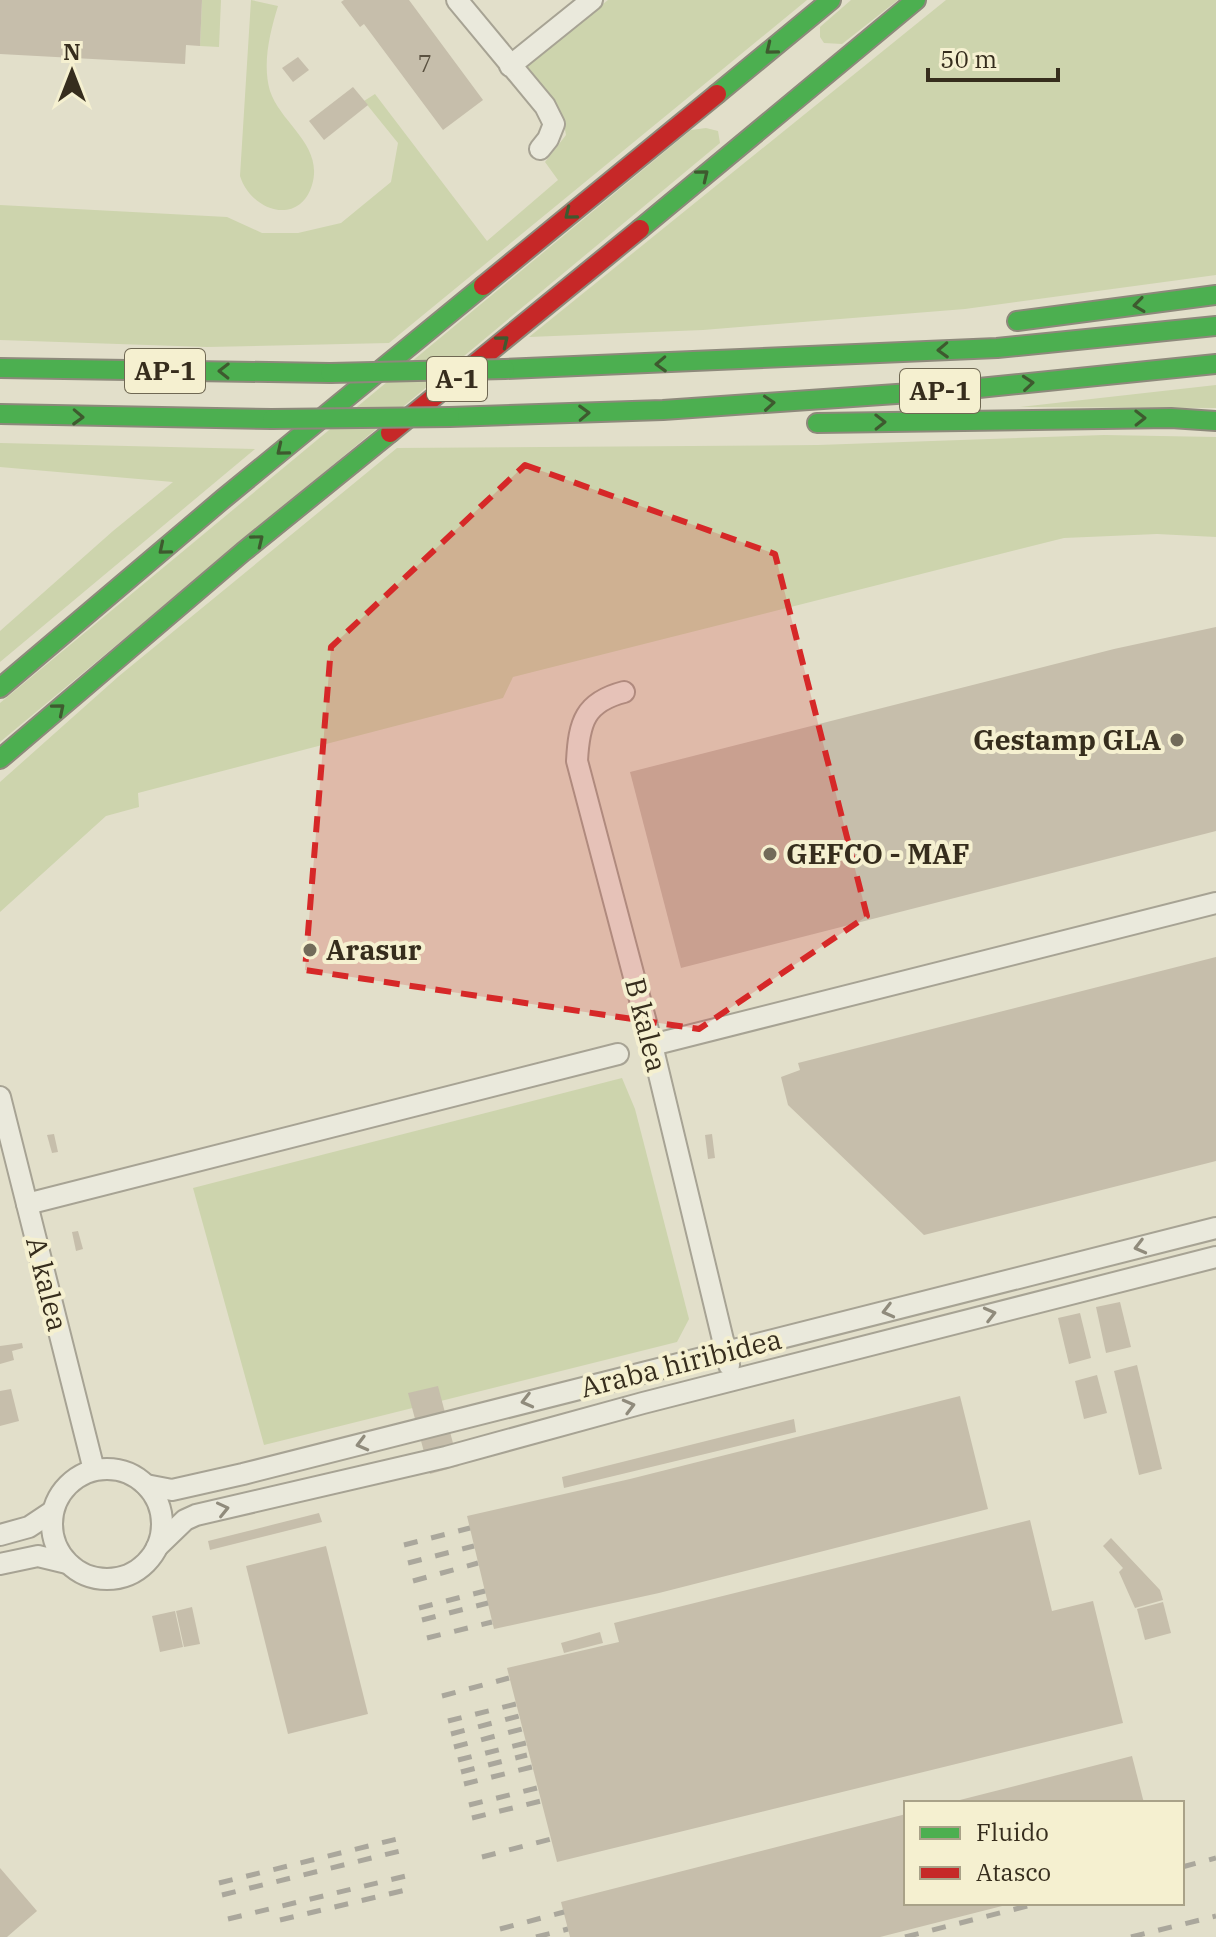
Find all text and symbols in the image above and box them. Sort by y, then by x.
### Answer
north arrow [32,32,112,112]
scale bar [928,32,1058,82]
text: N [63,37,81,66]
one-way arrow [765,40,780,54]
text: 50 m [940,43,997,75]
house number: 7 [418,47,432,79]
one-way arrow [694,170,708,185]
one-way arrow [564,205,579,219]
one-way arrow [1132,296,1146,313]
one-way arrow [494,337,509,351]
one-way arrow [936,341,949,358]
road number: AP-1 [125,349,205,393]
one-way arrow [654,356,667,373]
road number: A-1 [427,357,487,401]
one-way arrow [217,362,230,380]
road number: AP-1 [900,369,980,413]
one-way arrow [1022,375,1035,392]
one-way arrow [763,395,776,412]
one-way arrow [578,404,591,421]
one-way arrow [72,408,85,425]
one-way arrow [1134,410,1147,427]
one-way arrow [874,413,887,431]
one-way arrow [276,441,291,455]
one-way arrow [249,536,264,550]
one-way arrow [158,539,173,554]
one-way arrow [50,704,65,718]
place label: Gestamp GLA [973,721,1161,758]
marker: Gestamp GLA [1168,731,1186,749]
place label: GEFCO - MAF [786,835,970,872]
marker: GEFCO - MAF [761,845,779,863]
place label: Arasur [326,931,422,968]
marker: Arasur [301,941,319,959]
street label: B kalea [617,974,676,1076]
street label: A kalea [18,1233,77,1335]
one-way arrow [1134,1238,1148,1255]
one-way arrow [882,1302,896,1319]
one-way arrow [982,1307,996,1324]
street label: Araba hiribidea [576,1320,785,1405]
one-way arrow [521,1392,535,1409]
one-way arrow [622,1399,636,1415]
one-way arrow [356,1435,370,1452]
one-way arrow [216,1501,229,1518]
legend [904,1801,1184,1905]
text: Fluido [976,1816,1049,1848]
text: Atasco [976,1856,1051,1888]

